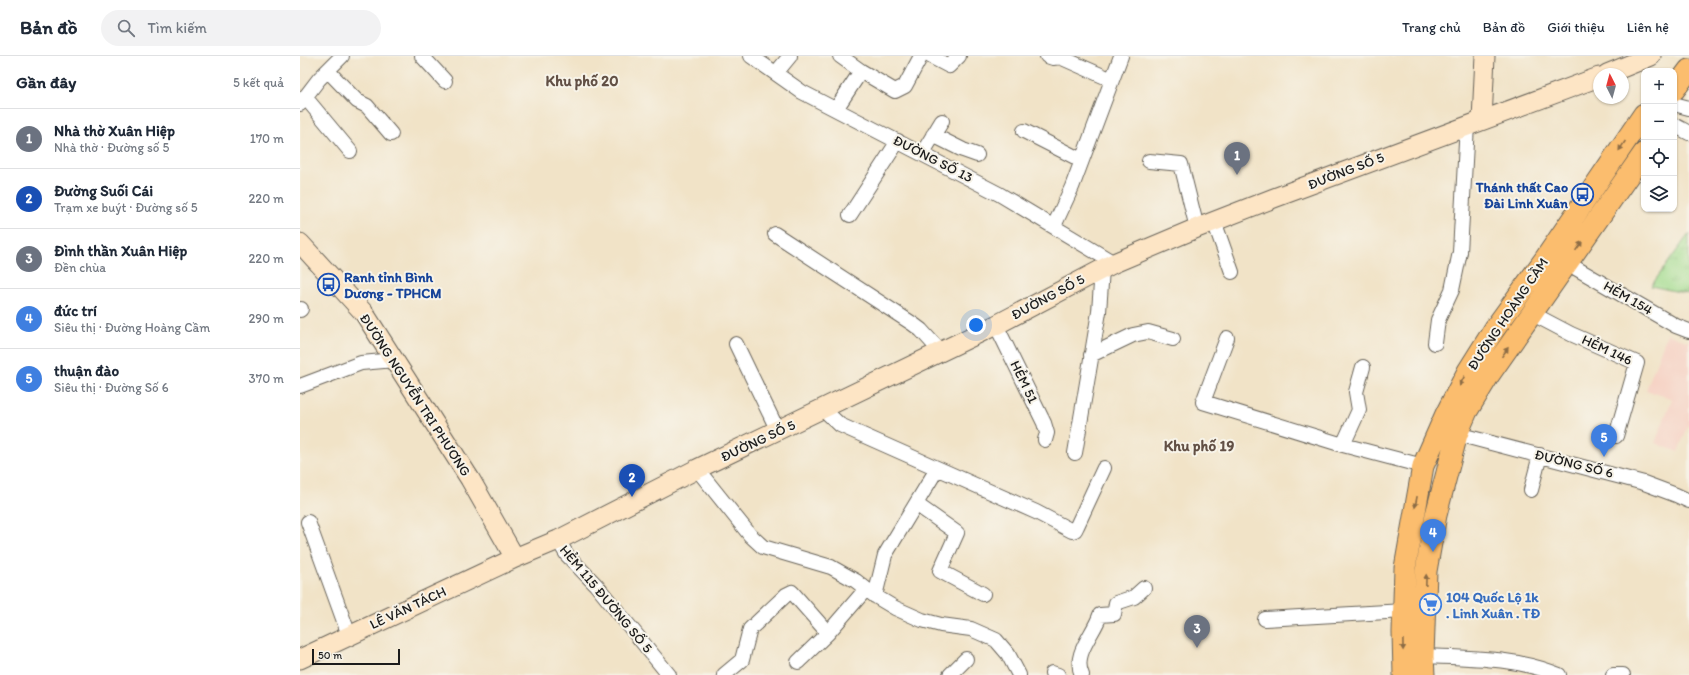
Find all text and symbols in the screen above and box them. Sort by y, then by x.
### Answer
search box [101,10,381,46]
text: Bản đồ [20,16,77,39]
icon: search [115,17,137,39]
text: Tìm kiếm [147,19,207,37]
text: Trang chủ [1402,19,1461,36]
text: Bản đồ [1483,19,1525,36]
text: Giới thiệu [1547,19,1605,36]
text: Liên hệ [1627,19,1669,36]
north arrow [1593,68,1629,104]
map controls [1641,68,1677,212]
button: + [1641,68,1677,104]
text: Gần đây [16,72,76,92]
district label: Khu phố 20 [546,72,618,91]
text: 5 kết quả [233,75,284,90]
button: − [1641,104,1677,140]
text: Nhà thờ Xuân Hiệp [54,122,175,140]
text: 1 [26,131,32,146]
text: 170 m [250,131,284,146]
street label: ĐƯỜNG SỐ 13 [890,132,976,187]
text: Nhà thờ · Đường số 5 [54,140,169,155]
button: locate [1641,140,1677,176]
one-way arrow [1618,141,1626,152]
pin: 1 [1224,142,1250,175]
street label: ĐƯỜNG SỐ 5 [1305,149,1387,193]
button: layers [1641,176,1677,212]
place label: Thánh thất Cao Đài Linh Xuân [1475,179,1568,212]
text: Đường Suối Cái [54,182,153,200]
bus stop icon: Thánh thất Cao Đài Linh Xuân [1570,182,1596,208]
text: 2 [26,191,32,206]
text: 220 m [248,191,284,206]
text: Trạm xe buýt · Đường số 5 [54,200,198,215]
one-way arrow [1575,241,1583,251]
text: Đình thần Xuân Hiệp [54,242,187,260]
text: 3 [25,251,33,266]
text: 220 m [248,251,284,266]
street label: ĐƯỜNG HOÀNG CẦM [1464,255,1552,373]
text: Đền chùa [54,260,106,275]
place label: Ranh tỉnh Bình Dương - TPHCM [344,269,441,302]
street label: ĐƯỜNG SỐ 5 [1008,271,1088,323]
bus stop icon: Ranh tỉnh Bình Dương - TPHCM [315,272,341,298]
street label: HẺM 154 [1600,277,1656,319]
text: đức trí [54,302,97,320]
street label: ĐƯỜNG NGUYỄN TRI PHƯƠNG [356,310,474,480]
text: 4 [25,311,33,326]
text: 290 m [248,311,284,326]
your location [966,315,986,335]
text: Siêu thị · Đường Hoàng Cầm [54,320,210,335]
street label: HẺM 146 [1579,331,1635,369]
one-way arrow [1501,347,1509,358]
street label: HẺM 51 [1006,358,1042,407]
text: thuận đào [54,362,119,380]
text: 5 [26,371,32,386]
text: 370 m [249,371,284,386]
one-way arrow [1459,375,1466,387]
text: Siêu thị · Đường Số 6 [54,380,169,395]
street label: ĐƯỜNG SỐ 5 [718,416,798,466]
pin: 5 [1591,424,1617,457]
district label: Khu phố 19 [1164,437,1234,456]
street label: ĐƯỜNG SỐ 6 [1533,446,1615,482]
pin: 2 [619,464,645,497]
one-way arrow [1413,496,1419,508]
pin: 4 [1420,519,1446,552]
street label: HẺM 115 ĐƯỜNG SỐ 5 [556,542,656,656]
one-way arrow [1423,573,1429,586]
street label: LÊ VĂN TÁCH [367,583,449,633]
place label: 104 Quốc Lộ 1k . Linh Xuân . TĐ [1446,589,1540,622]
supermarket icon: 104 Quốc Lộ 1k . Linh Xuân . TĐ [1417,592,1443,618]
pin: 3 [1184,615,1210,648]
one-way arrow [1400,639,1407,651]
scale bar [312,647,400,666]
text: 50 m [318,649,342,662]

